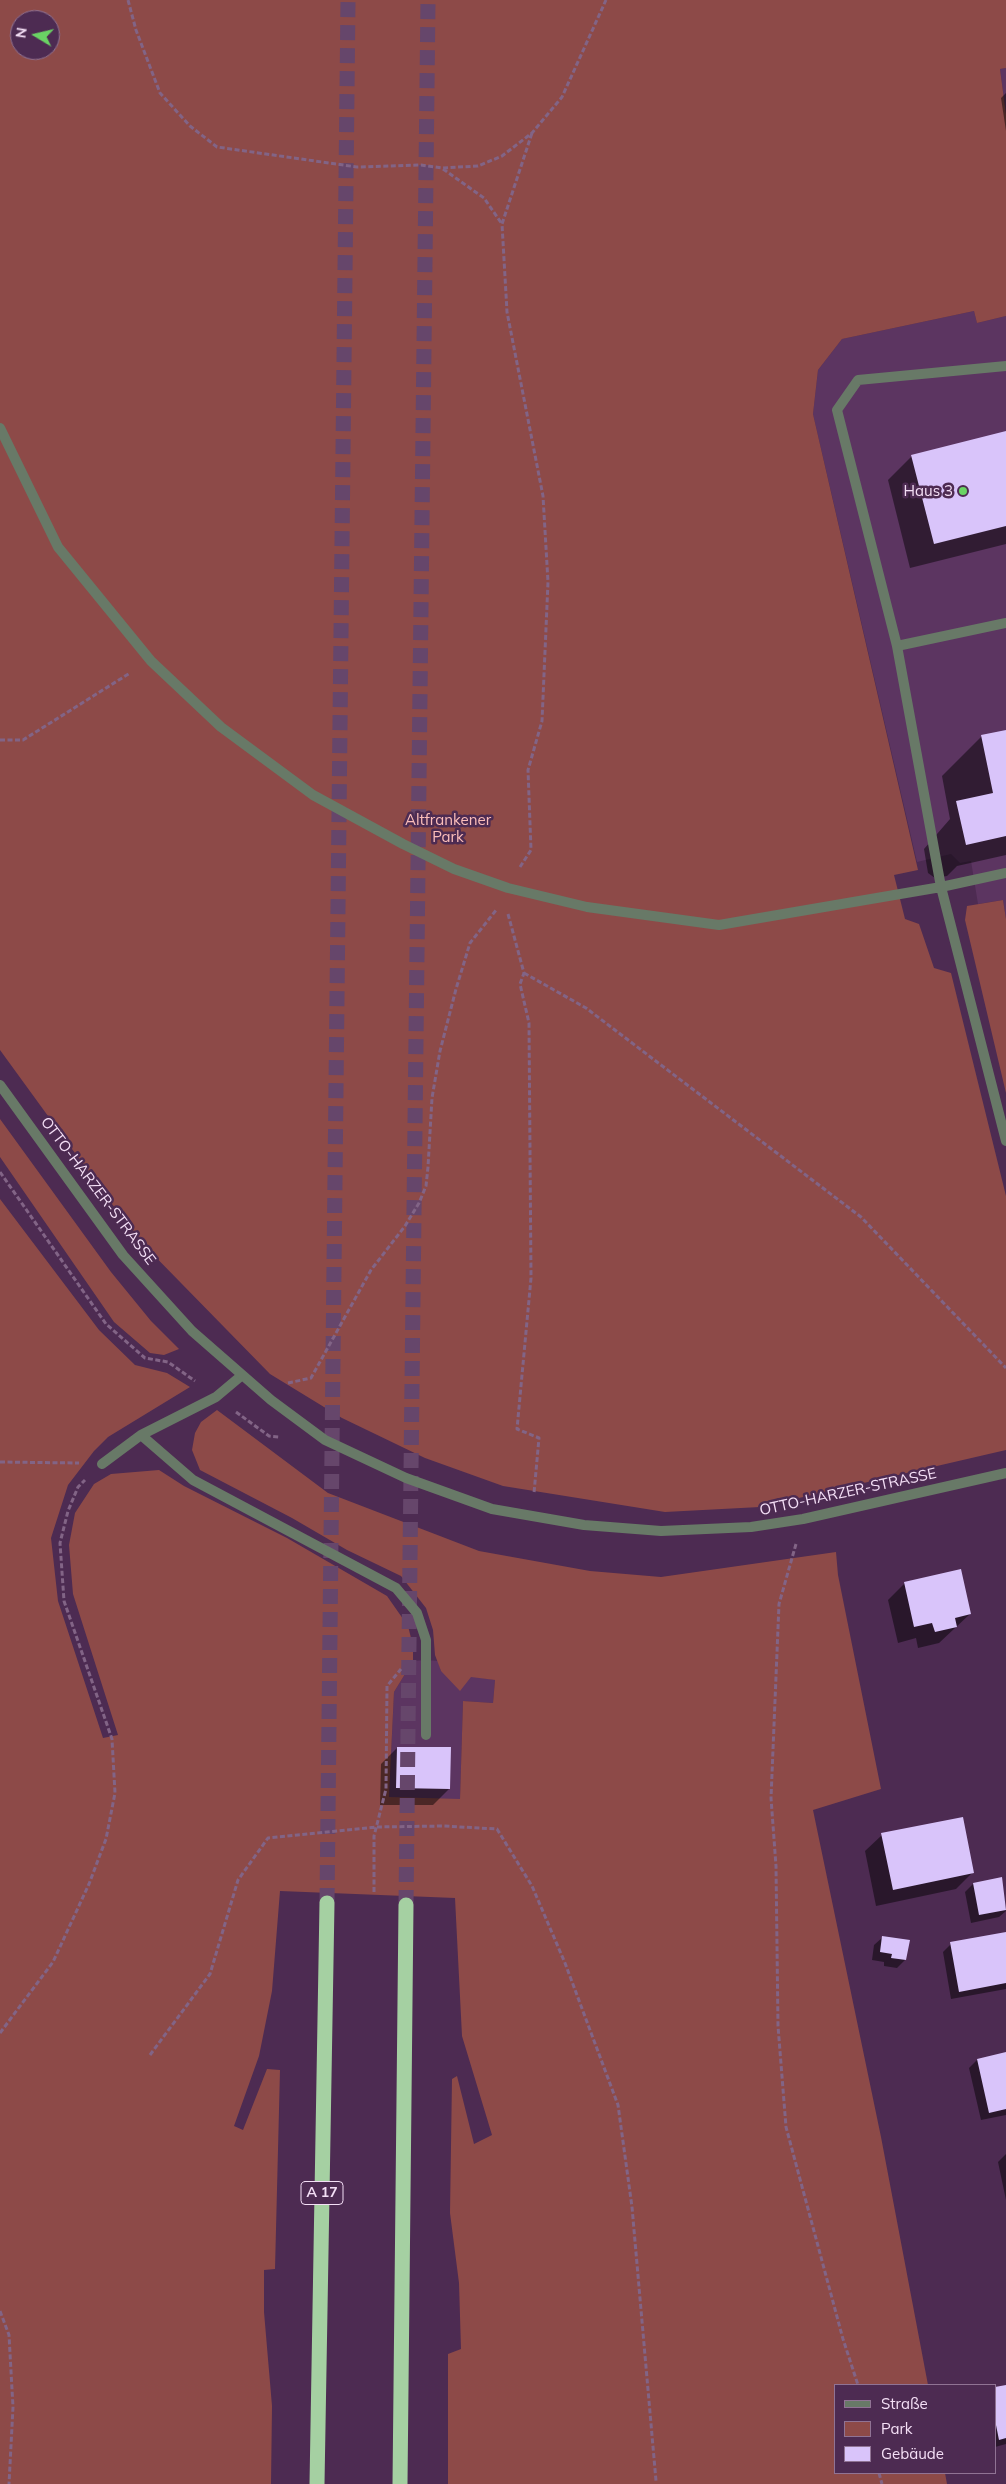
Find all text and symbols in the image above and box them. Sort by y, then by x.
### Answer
north arrow [10,10,60,60]
text: N [11,26,31,39]
place label: Haus 3 [904,482,953,500]
marker: Haus 3 [957,485,969,497]
park label: Altfrankener Park [405,811,491,846]
street label: OTTO-HARZER-STRASSE [37,1114,159,1268]
street label: OTTO-HARZER-STRASSE [758,1464,938,1520]
road number: A 17 [301,2182,343,2204]
legend [834,2384,996,2474]
text: Straße [881,2394,928,2413]
text: Park [881,2419,913,2438]
text: Gebäude [881,2444,944,2463]

